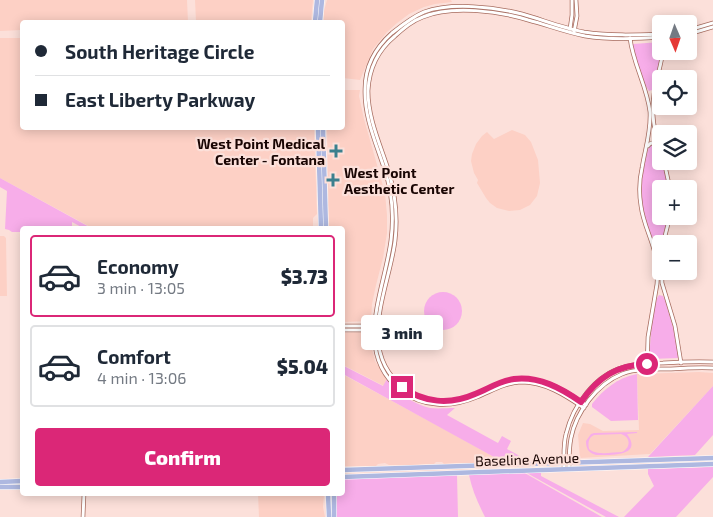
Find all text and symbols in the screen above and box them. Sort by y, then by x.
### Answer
north arrow [652,15,698,60]
map controls [652,15,697,280]
text: South Heritage Circle [65,40,255,63]
button: locate [652,70,697,115]
text: East Liberty Parkway [65,88,255,111]
button: layers [652,125,697,170]
place label: West Point Medical Center - Fontana [197,135,325,168]
marker: West Point Medical Center - Fontana [329,144,343,158]
place label: West Point Aesthetic Center [344,164,454,197]
marker: West Point Aesthetic Center [326,173,340,187]
button: + [652,180,697,225]
button: − [652,235,697,280]
icon: car [37,254,82,299]
text: Economy [97,255,179,278]
text: $3.73 [281,265,328,288]
text: 3 min · 13:05 [97,278,185,297]
callout: 3 min [361,314,443,350]
text: 3 min [381,323,423,342]
icon: car [37,344,82,389]
text: Comfort [97,345,171,368]
route start [636,353,658,375]
text: $5.04 [277,355,328,378]
text: 4 min · 13:06 [97,368,186,387]
route end [391,376,413,398]
button: Confirm [35,428,330,486]
street label: Baseline Avenue [475,449,579,469]

